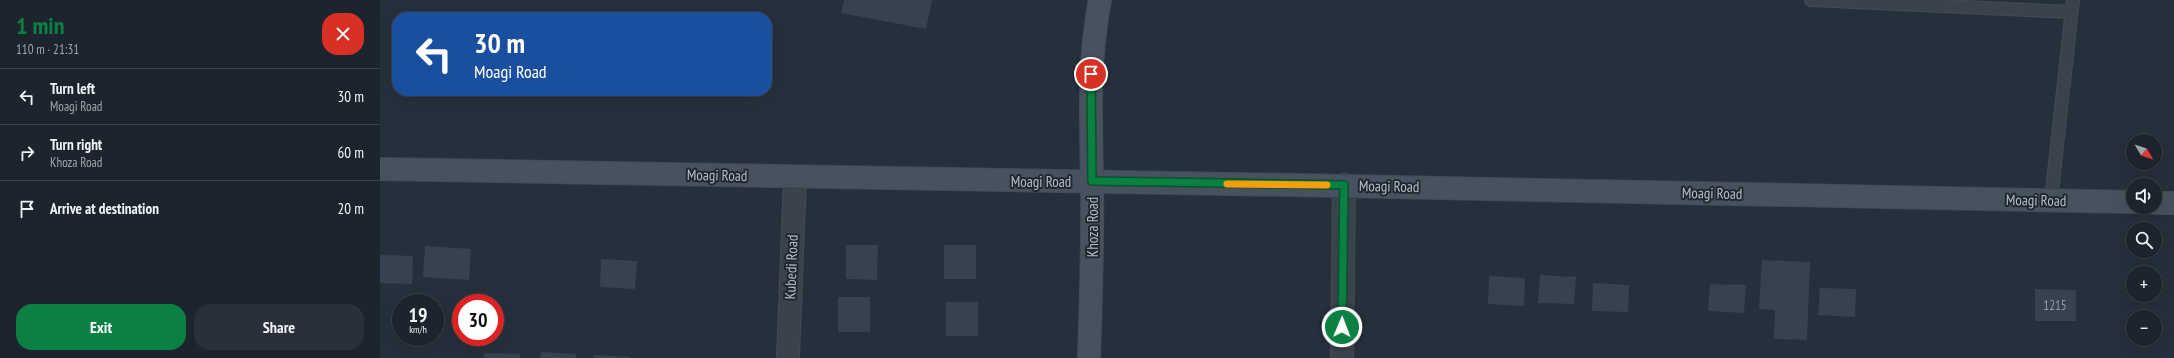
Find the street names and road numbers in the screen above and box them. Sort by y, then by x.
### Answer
street label: Moagi Road [687,165,747,185]
street label: Moagi Road [1011,172,1071,191]
street label: Moagi Road [1359,176,1419,196]
street label: Moagi Road [1682,183,1742,203]
street label: Moagi Road [2006,190,2066,210]
street label: Khoza Road [1083,197,1102,257]
street label: Kubedi Road [780,234,802,300]

